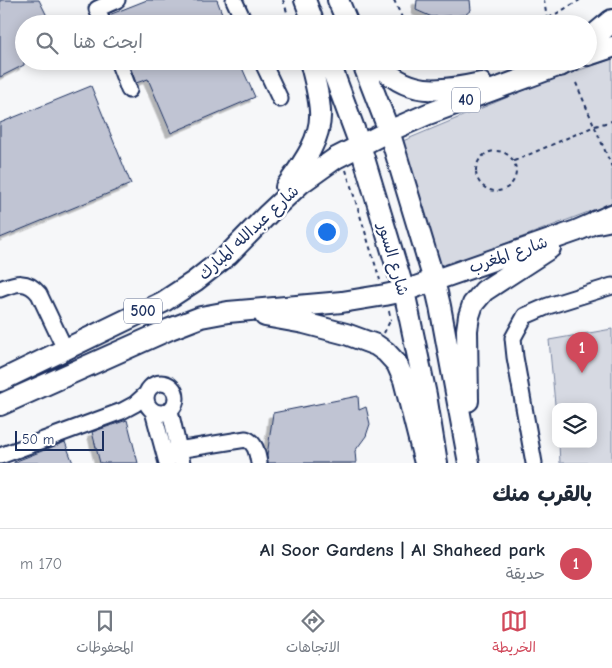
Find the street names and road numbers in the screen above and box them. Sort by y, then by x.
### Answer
road number: 40 [452,88,480,112]
street label: شارع عبدالله المبارك [195,182,304,285]
street label: شارع السور [372,219,412,298]
street label: شارع المغرب [467,233,551,279]
road number: 500 [124,298,162,324]

